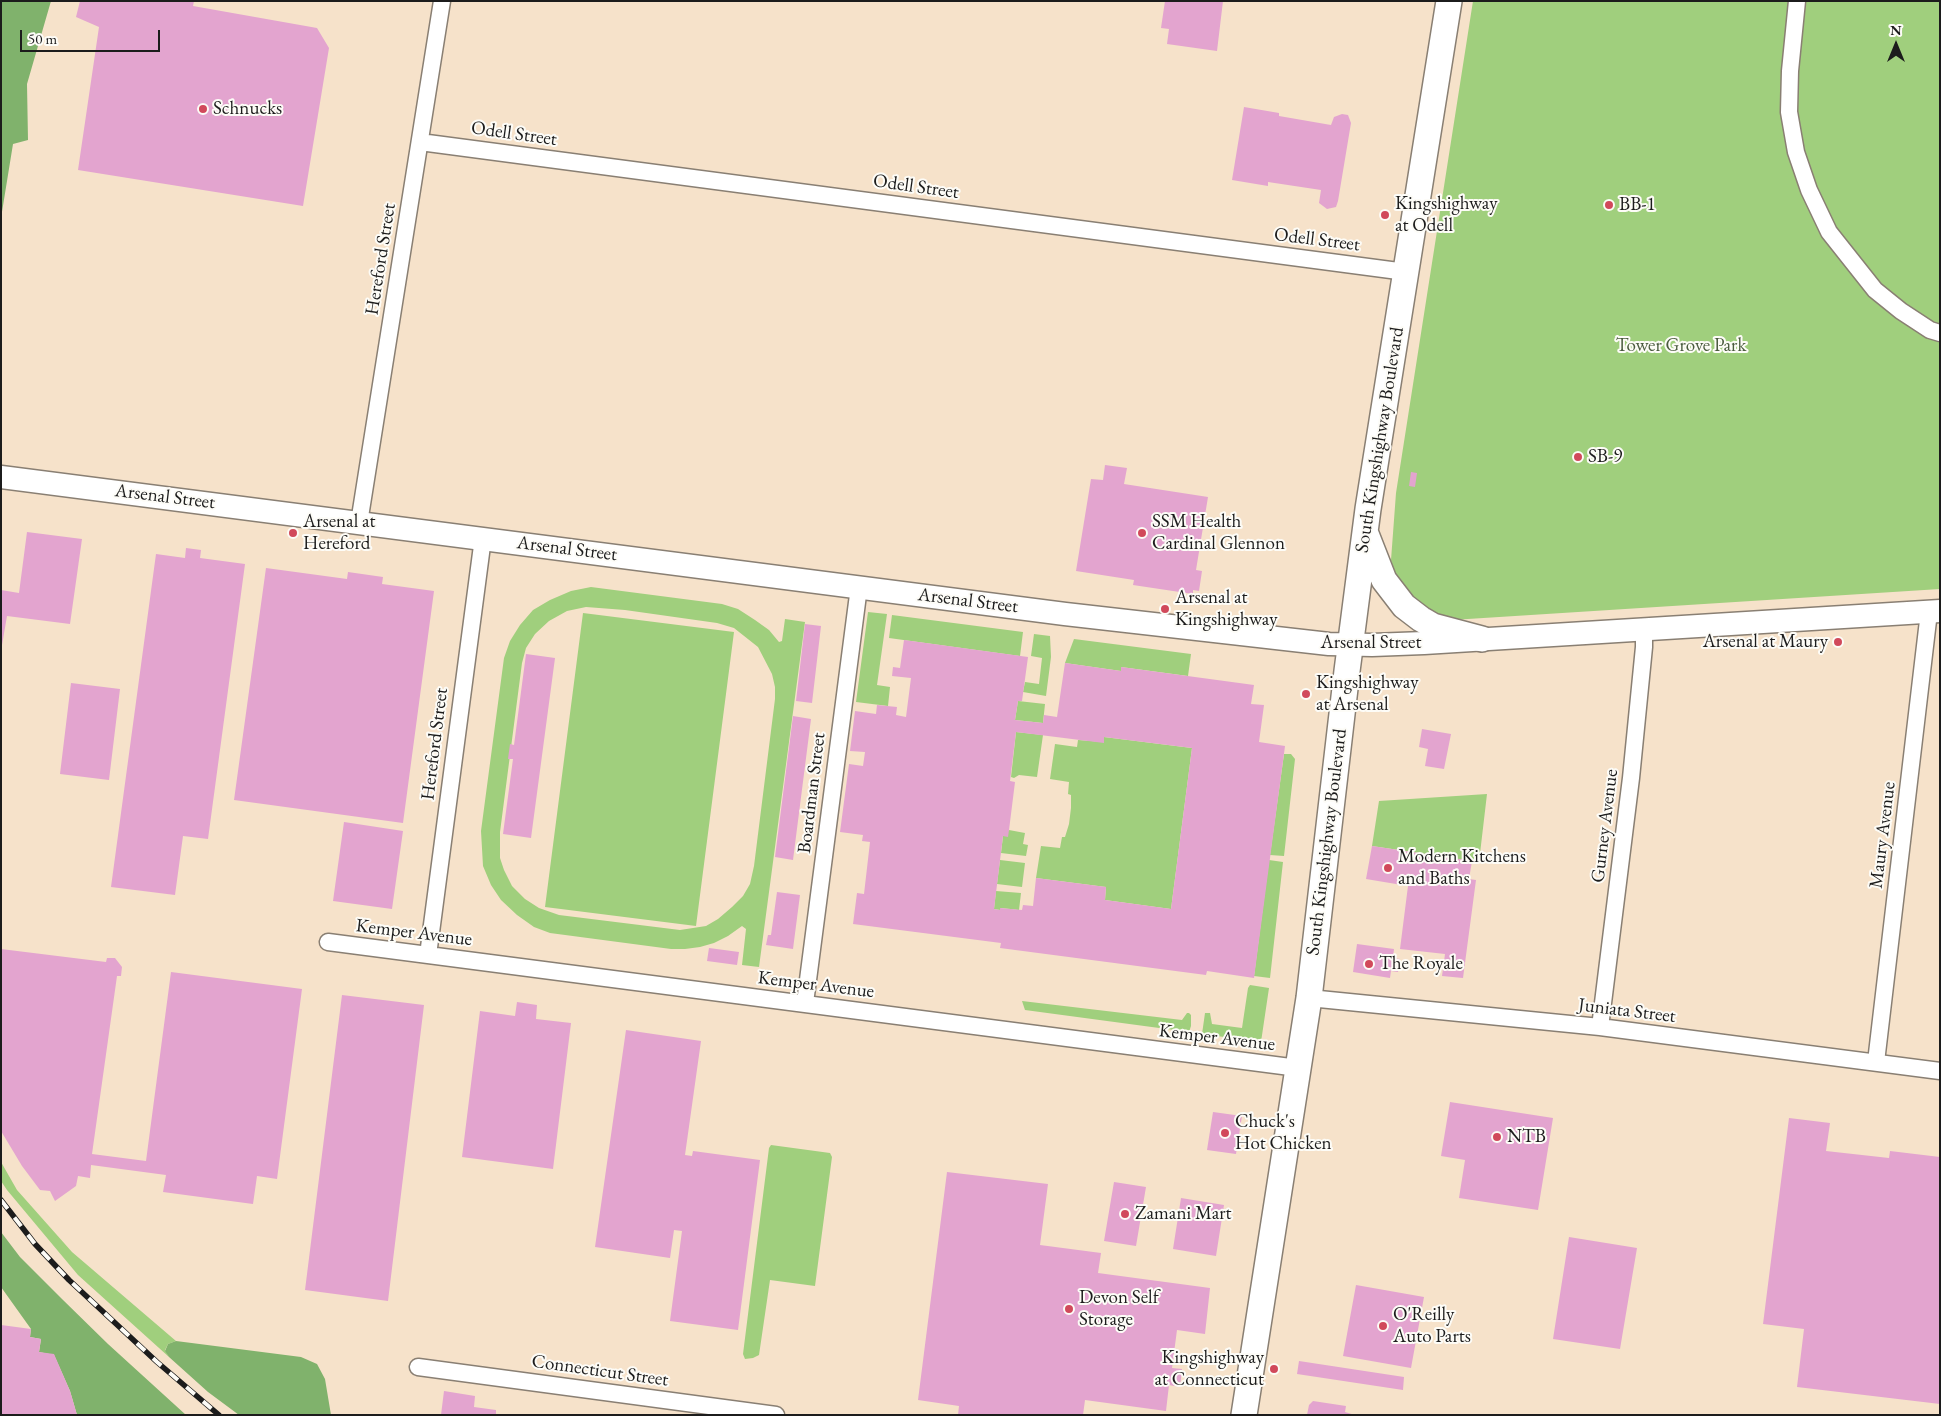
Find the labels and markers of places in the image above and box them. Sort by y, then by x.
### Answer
place label: Schnucks [213,98,282,120]
marker: Schnucks [197,103,209,115]
place label: Kingshighway at Odell [1395,193,1497,237]
place label: BB-1 [1619,194,1656,216]
marker: BB-1 [1603,199,1615,211]
marker: Kingshighway at Odell [1379,209,1391,221]
place label: SB-9 [1588,446,1622,468]
marker: SB-9 [1572,451,1584,463]
place label: Arsenal at Hereford [303,511,376,555]
place label: SSM Health Cardinal Glennon [1152,511,1285,555]
marker: Arsenal at Hereford [287,527,299,539]
marker: SSM Health Cardinal Glennon [1136,527,1148,539]
place label: Arsenal at Kingshighway [1175,587,1277,631]
marker: Arsenal at Kingshighway [1159,603,1171,615]
place label: Arsenal at Maury [1703,631,1828,653]
marker: Arsenal at Maury [1832,636,1844,648]
place label: Kingshighway at Arsenal [1316,672,1418,716]
marker: Kingshighway at Arsenal [1300,688,1312,700]
place label: Modern Kitchens and Baths [1398,846,1526,890]
marker: Modern Kitchens and Baths [1382,862,1394,874]
place label: The Royale [1379,953,1463,975]
marker: The Royale [1363,958,1375,970]
place label: Chuck's Hot Chicken [1235,1111,1332,1155]
place label: NTB [1507,1126,1546,1148]
marker: Chuck's Hot Chicken [1219,1127,1231,1139]
marker: NTB [1491,1131,1503,1143]
place label: Zamani Mart [1135,1203,1232,1225]
marker: Zamani Mart [1119,1208,1131,1220]
place label: Devon Self Storage [1079,1287,1159,1331]
marker: Devon Self Storage [1063,1303,1075,1315]
place label: O'Reilly Auto Parts [1393,1304,1471,1348]
marker: O'Reilly Auto Parts [1377,1320,1389,1332]
place label: Kingshighway at Connecticut [1154,1347,1264,1391]
marker: Kingshighway at Connecticut [1268,1363,1280,1375]

